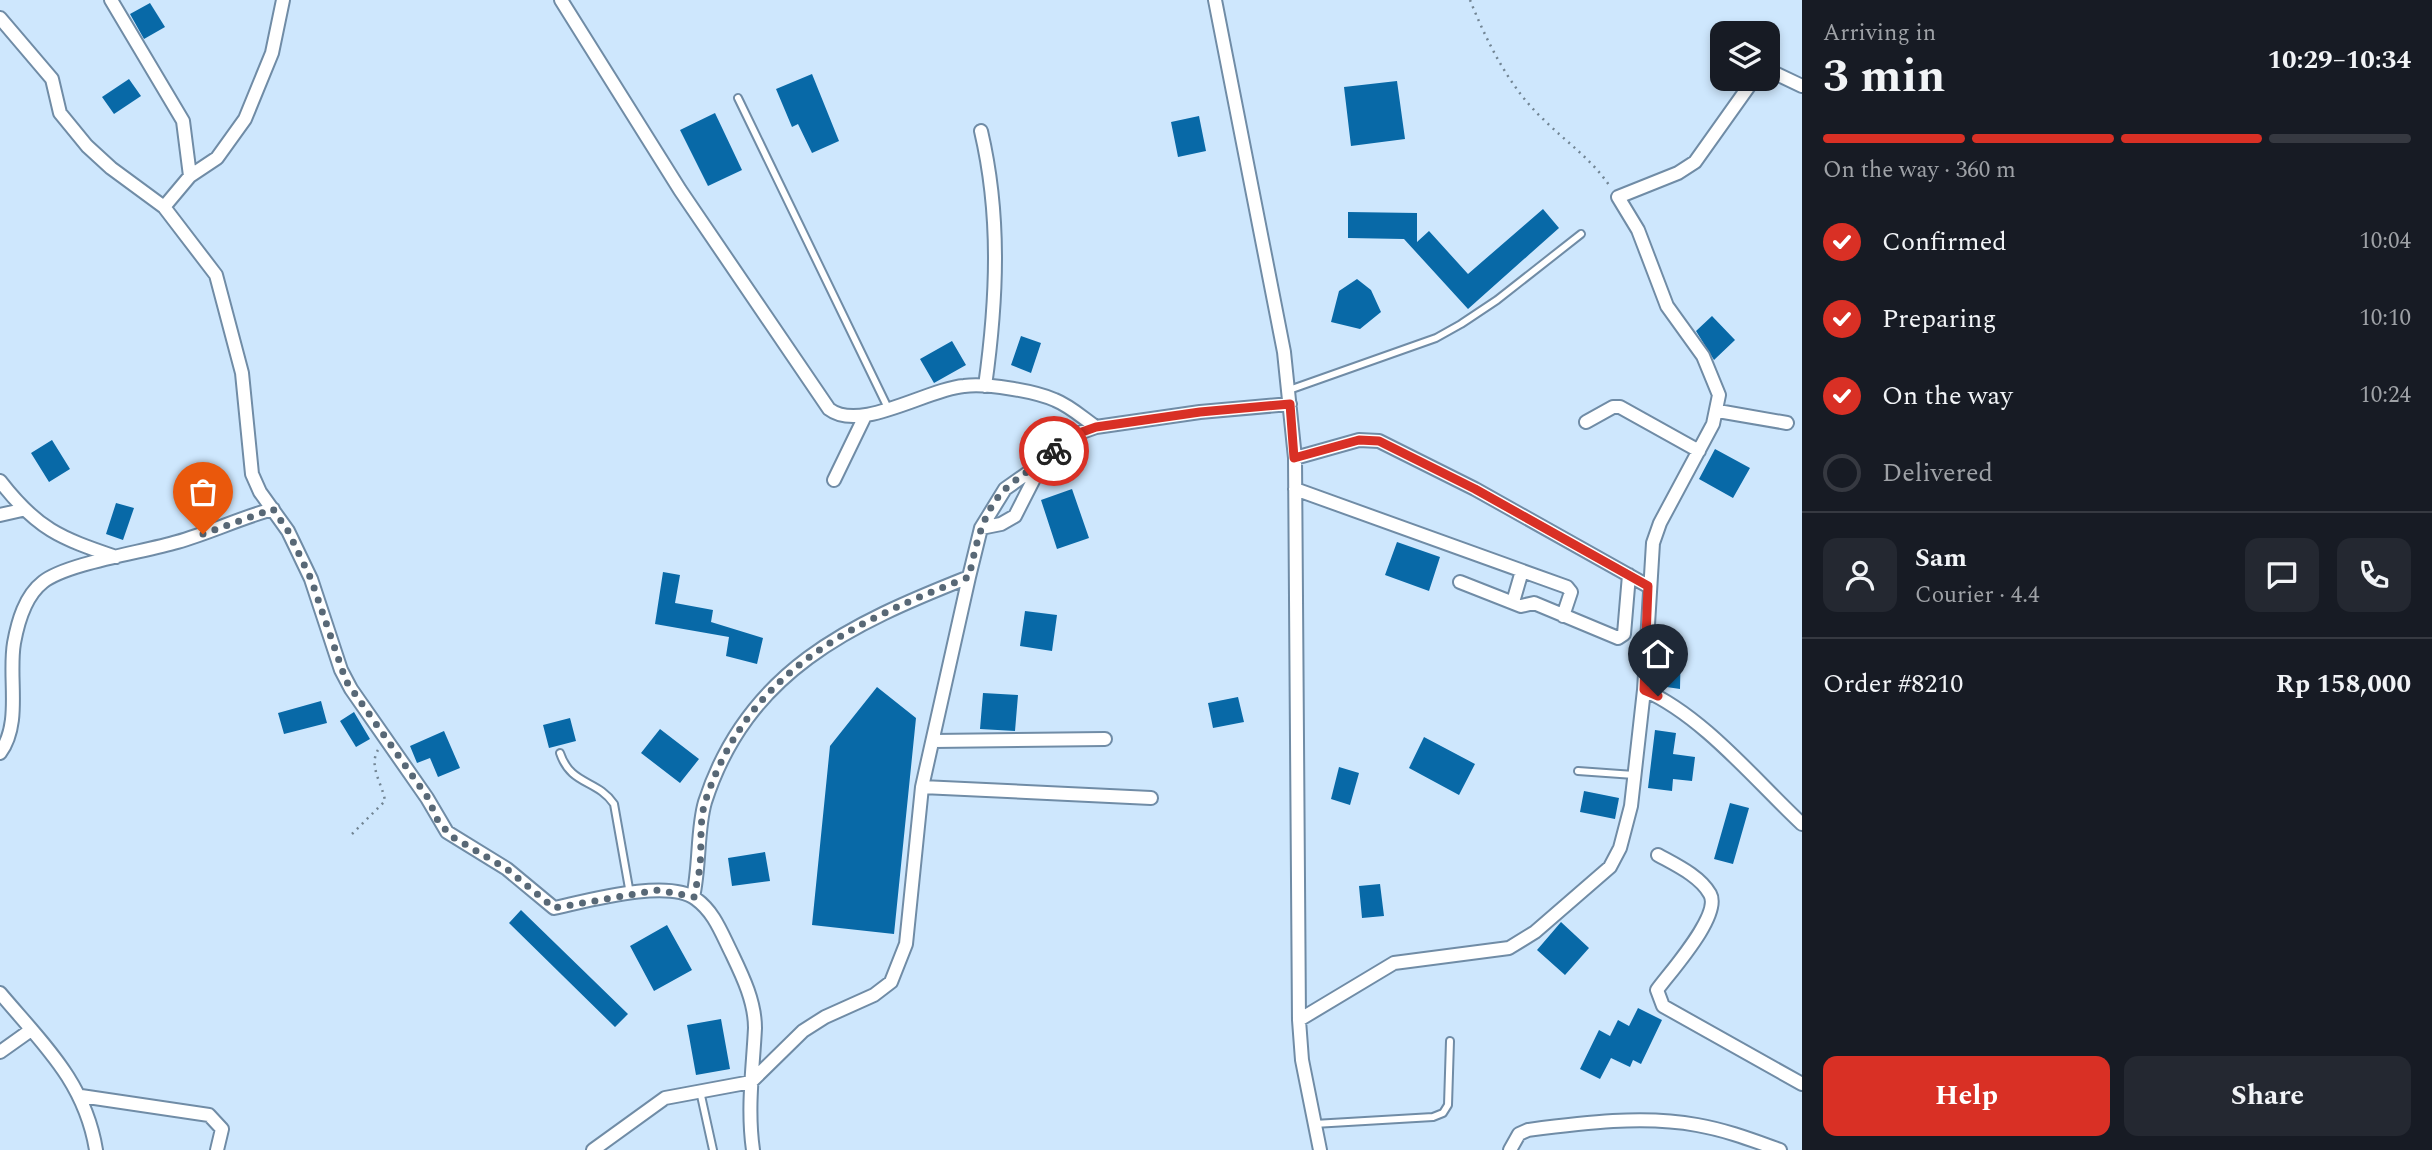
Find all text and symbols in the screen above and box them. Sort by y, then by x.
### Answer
text: Arriving in [1823,16,1936,51]
map controls [1710,21,1780,91]
button: layers [1710,21,1780,91]
text: 10:29–10:34 [2267,40,2411,80]
text: 3 min [1823,42,1945,112]
text: On the way · 360 m [1823,153,2016,188]
text: Confirmed [1882,222,2007,262]
icon: check [1823,223,1861,261]
text: 10:04 [2359,224,2411,259]
text: Preparing [1882,299,1996,339]
icon: check [1823,300,1861,338]
text: 10:10 [2359,301,2411,336]
text: On the way [1882,376,2013,416]
icon: check [1823,377,1861,415]
text: 10:24 [2359,378,2411,413]
courier [1019,416,1089,486]
icon: bike [1035,432,1073,470]
text: Delivered [1882,453,1993,493]
pin [173,462,233,534]
icon: bag [184,473,222,511]
button: person [1823,538,1897,612]
text: Sam [1915,538,1967,578]
button: chat [2245,538,2319,612]
button: phone [2337,538,2411,612]
text: Courier · 4.4 [1915,578,2040,613]
pin [1628,624,1688,696]
icon: home [1639,635,1677,673]
text: Order #8210 [1823,664,1963,704]
text: Rp 158,000 [2276,664,2411,704]
button: Help [1823,1056,2110,1136]
button: Share [2124,1056,2411,1136]

